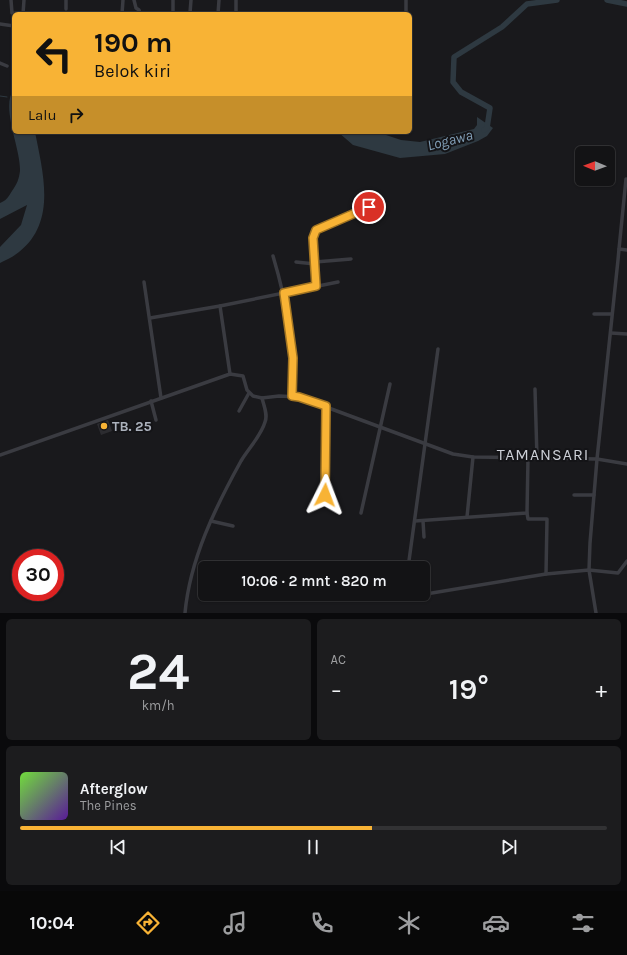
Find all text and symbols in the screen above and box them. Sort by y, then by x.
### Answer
text: 190 m [94,26,172,59]
icon: left [28,28,80,80]
text: Belok kiri [94,60,171,82]
icon: right [65,104,87,126]
text: Lalu [28,106,57,124]
water label: Logawa [425,126,475,154]
north arrow [575,146,615,186]
map controls [575,146,615,186]
pin [352,190,386,224]
icon: arrive [358,196,380,218]
place label: TB. 25 [112,418,152,435]
marker: TB. 25 [99,421,109,431]
district label: TAMANSARI [497,445,589,464]
position arrow [304,474,346,516]
speed limit sign: 30 [12,549,64,601]
text: 10:06 · 2 mnt · 820 m [241,572,387,590]
text: 24 [127,641,189,702]
text: AC [331,652,346,667]
text: 19° [449,671,489,707]
text: − [331,677,342,703]
text: + [595,677,607,703]
text: km/h [142,698,175,713]
text: Afterglow [80,780,148,798]
text: The Pines [80,798,137,813]
icon: previous [107,836,129,858]
icon: pause [302,836,324,858]
icon: next [498,836,520,858]
icon: directions [134,909,162,937]
icon: music [221,909,249,937]
icon: phone [308,909,336,937]
icon: climate [395,909,423,937]
icon: car [482,909,510,937]
icon: filters [569,909,597,937]
text: 10:04 [30,912,74,934]

